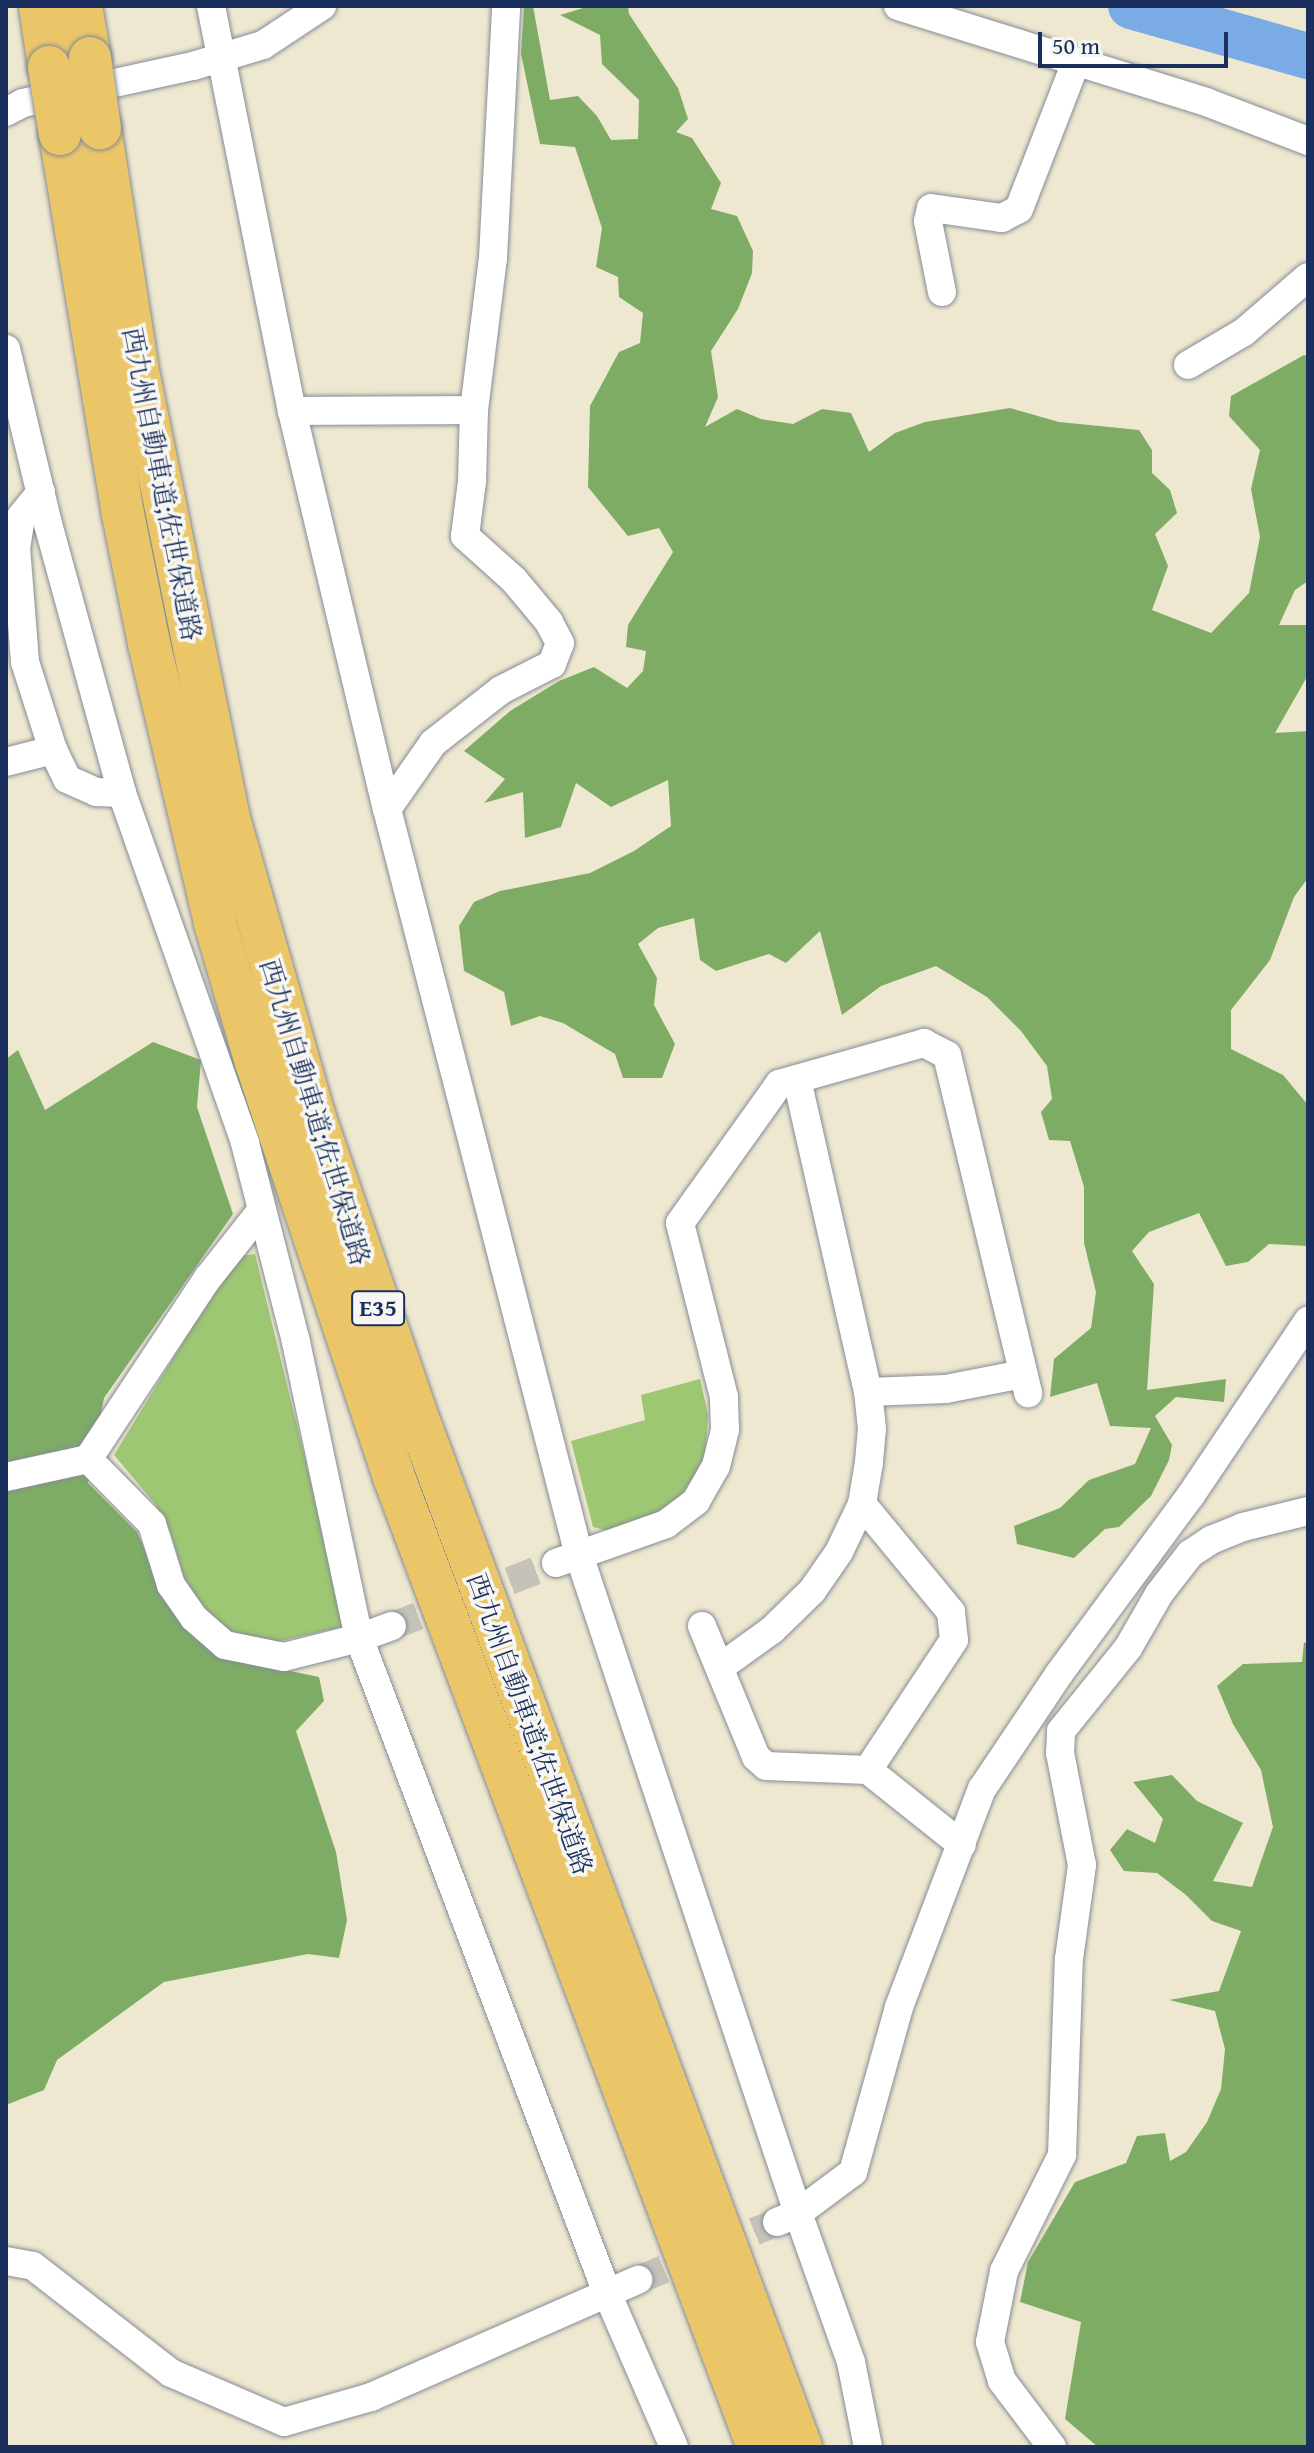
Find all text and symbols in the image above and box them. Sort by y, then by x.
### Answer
scale bar [1042,16,1232,66]
text: 50 m [1052,28,1100,63]
street label: 西九州自動車道;佐世保道路 [116,325,208,643]
street label: 西九州自動車道;佐世保道路 [254,955,376,1269]
road number: E35 [350,1288,406,1328]
street label: 西九州自動車道;佐世保道路 [461,1569,599,1879]

